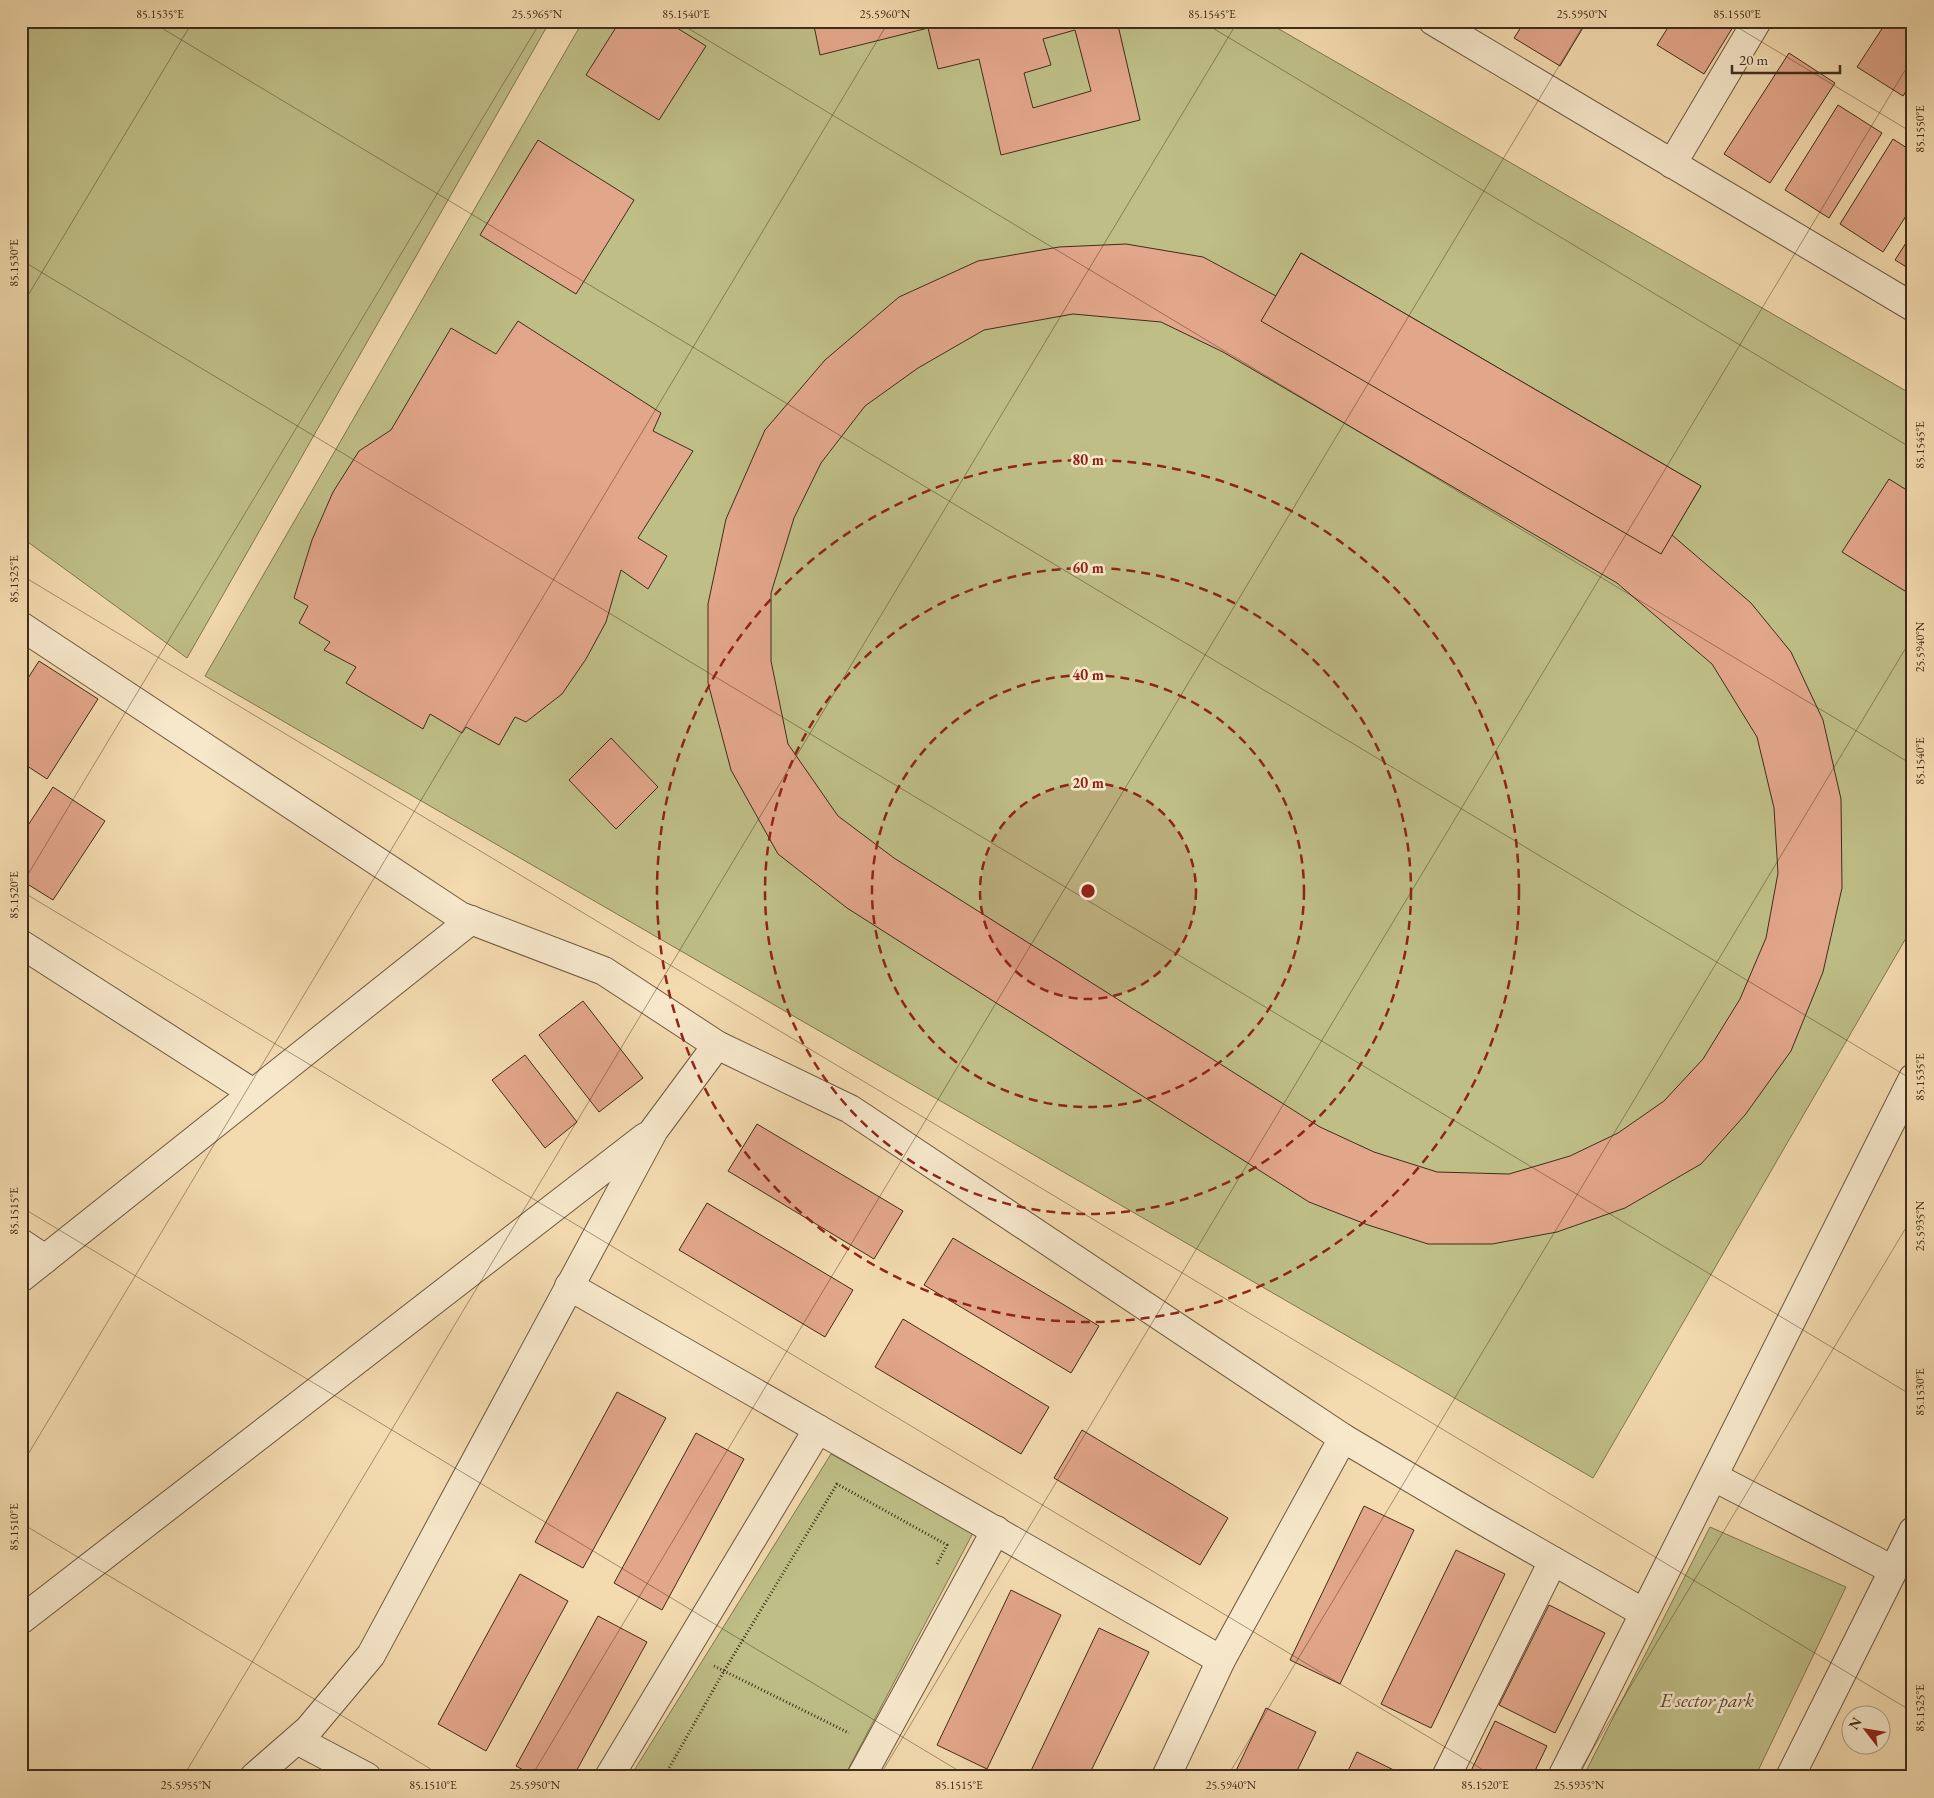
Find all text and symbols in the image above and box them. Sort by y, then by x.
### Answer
text: 85.1535°E [136,6,184,22]
text: 25.5965°N [512,6,563,22]
text: 85.1540°E [662,6,710,22]
text: 25.5960°N [860,6,911,22]
text: 85.1545°E [1188,6,1236,22]
text: 25.5950°N [1557,6,1608,22]
text: 85.1550°E [1713,6,1761,22]
scale bar [1732,42,1839,74]
text: 20 m [1739,50,1768,69]
text: 85.1550°E [1912,105,1928,153]
text: 85.1530°E [6,239,22,287]
text: 85.1545°E [1912,421,1928,469]
text: 80 m [1072,450,1104,469]
text: 85.1525°E [6,555,22,603]
text: 60 m [1072,558,1104,577]
text: 25.5940°N [1912,621,1928,672]
text: 40 m [1072,665,1104,684]
text: 85.1540°E [1912,737,1928,785]
text: 20 m [1072,773,1104,792]
text: 85.1520°E [6,871,22,919]
centre of rings [1079,882,1097,900]
text: 85.1535°E [1912,1053,1928,1101]
text: 85.1515°E [6,1187,22,1235]
text: 25.5935°N [1912,1200,1928,1251]
text: 85.1530°E [1912,1368,1928,1416]
text: 85.1510°E [6,1503,22,1551]
text: 85.1525°E [1912,1684,1928,1732]
park label: E sector park [1659,1687,1754,1713]
north arrow [1842,1706,1892,1756]
text: N [1844,1713,1866,1733]
text: 25.5955°N [161,1777,212,1793]
text: 85.1510°E [409,1777,457,1793]
text: 25.5950°N [510,1777,561,1793]
text: 85.1515°E [935,1777,983,1793]
text: 25.5940°N [1206,1777,1257,1793]
text: 85.1520°E [1461,1777,1509,1793]
text: 25.5935°N [1554,1777,1605,1793]

